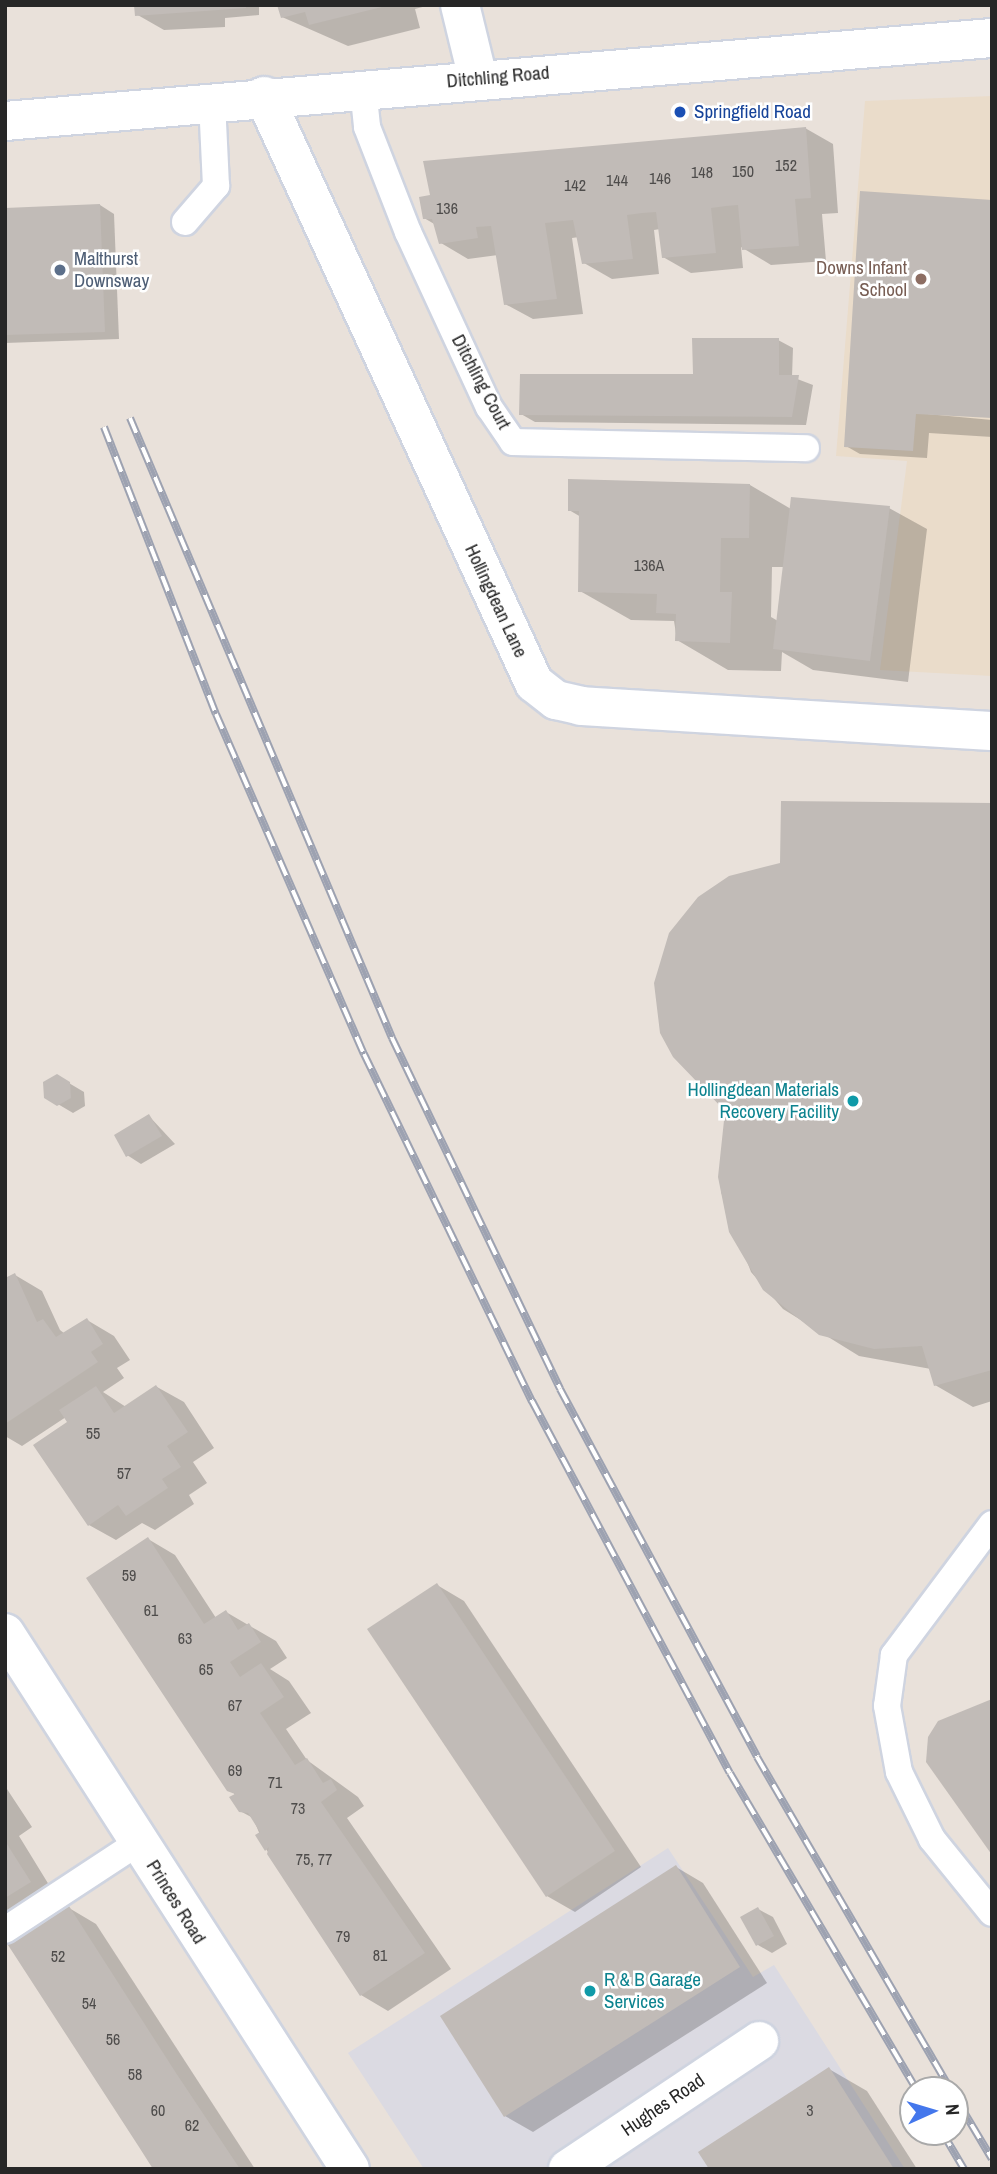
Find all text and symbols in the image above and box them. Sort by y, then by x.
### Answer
street label: Ditchling Road [446,61,550,93]
place label: Springfield Road [694,101,811,123]
marker: Springfield Road [672,104,688,120]
house number: 152 [775,155,797,175]
house number: 150 [732,161,754,181]
house number: 148 [691,162,713,182]
house number: 146 [649,168,671,188]
house number: 144 [606,170,628,190]
house number: 142 [564,175,586,195]
house number: 136 [436,198,458,218]
place label: Malthurst Downsway [74,248,149,292]
place label: Downs Infant School [816,257,907,301]
marker: Malthurst Downsway [52,262,68,278]
marker: Downs Infant School [913,271,929,287]
street label: Ditchling Court [447,331,515,433]
street label: Hollingdean Lane [460,541,532,661]
house number: 136A [634,555,664,575]
place label: Hollingdean Materials Recovery Facility [687,1079,839,1123]
marker: Hollingdean Materials Recovery Facility [845,1093,861,1109]
house number: 55 [86,1423,100,1443]
house number: 57 [117,1463,131,1483]
house number: 59 [122,1565,136,1585]
house number: 61 [144,1600,158,1620]
house number: 63 [178,1628,192,1648]
house number: 65 [199,1659,213,1679]
house number: 67 [228,1695,242,1715]
house number: 69 [228,1760,242,1780]
house number: 71 [268,1772,282,1792]
house number: 73 [291,1798,305,1818]
house number: 75, 77 [296,1849,332,1869]
street label: Princes Road [141,1856,211,1948]
house number: 79 [336,1926,350,1946]
house number: 81 [373,1945,387,1965]
house number: 52 [51,1946,65,1966]
place label: R & B Garage Services [604,1969,701,2013]
marker: R & B Garage Services [582,1983,598,1999]
house number: 54 [82,1993,96,2013]
house number: 56 [106,2029,120,2049]
house number: 58 [128,2064,142,2084]
street label: Hughes Road [617,2069,709,2141]
north arrow [899,2076,969,2146]
house number: 60 [151,2100,165,2120]
house number: 3 [806,2100,814,2120]
text: N [940,2103,966,2116]
house number: 62 [185,2115,199,2135]

